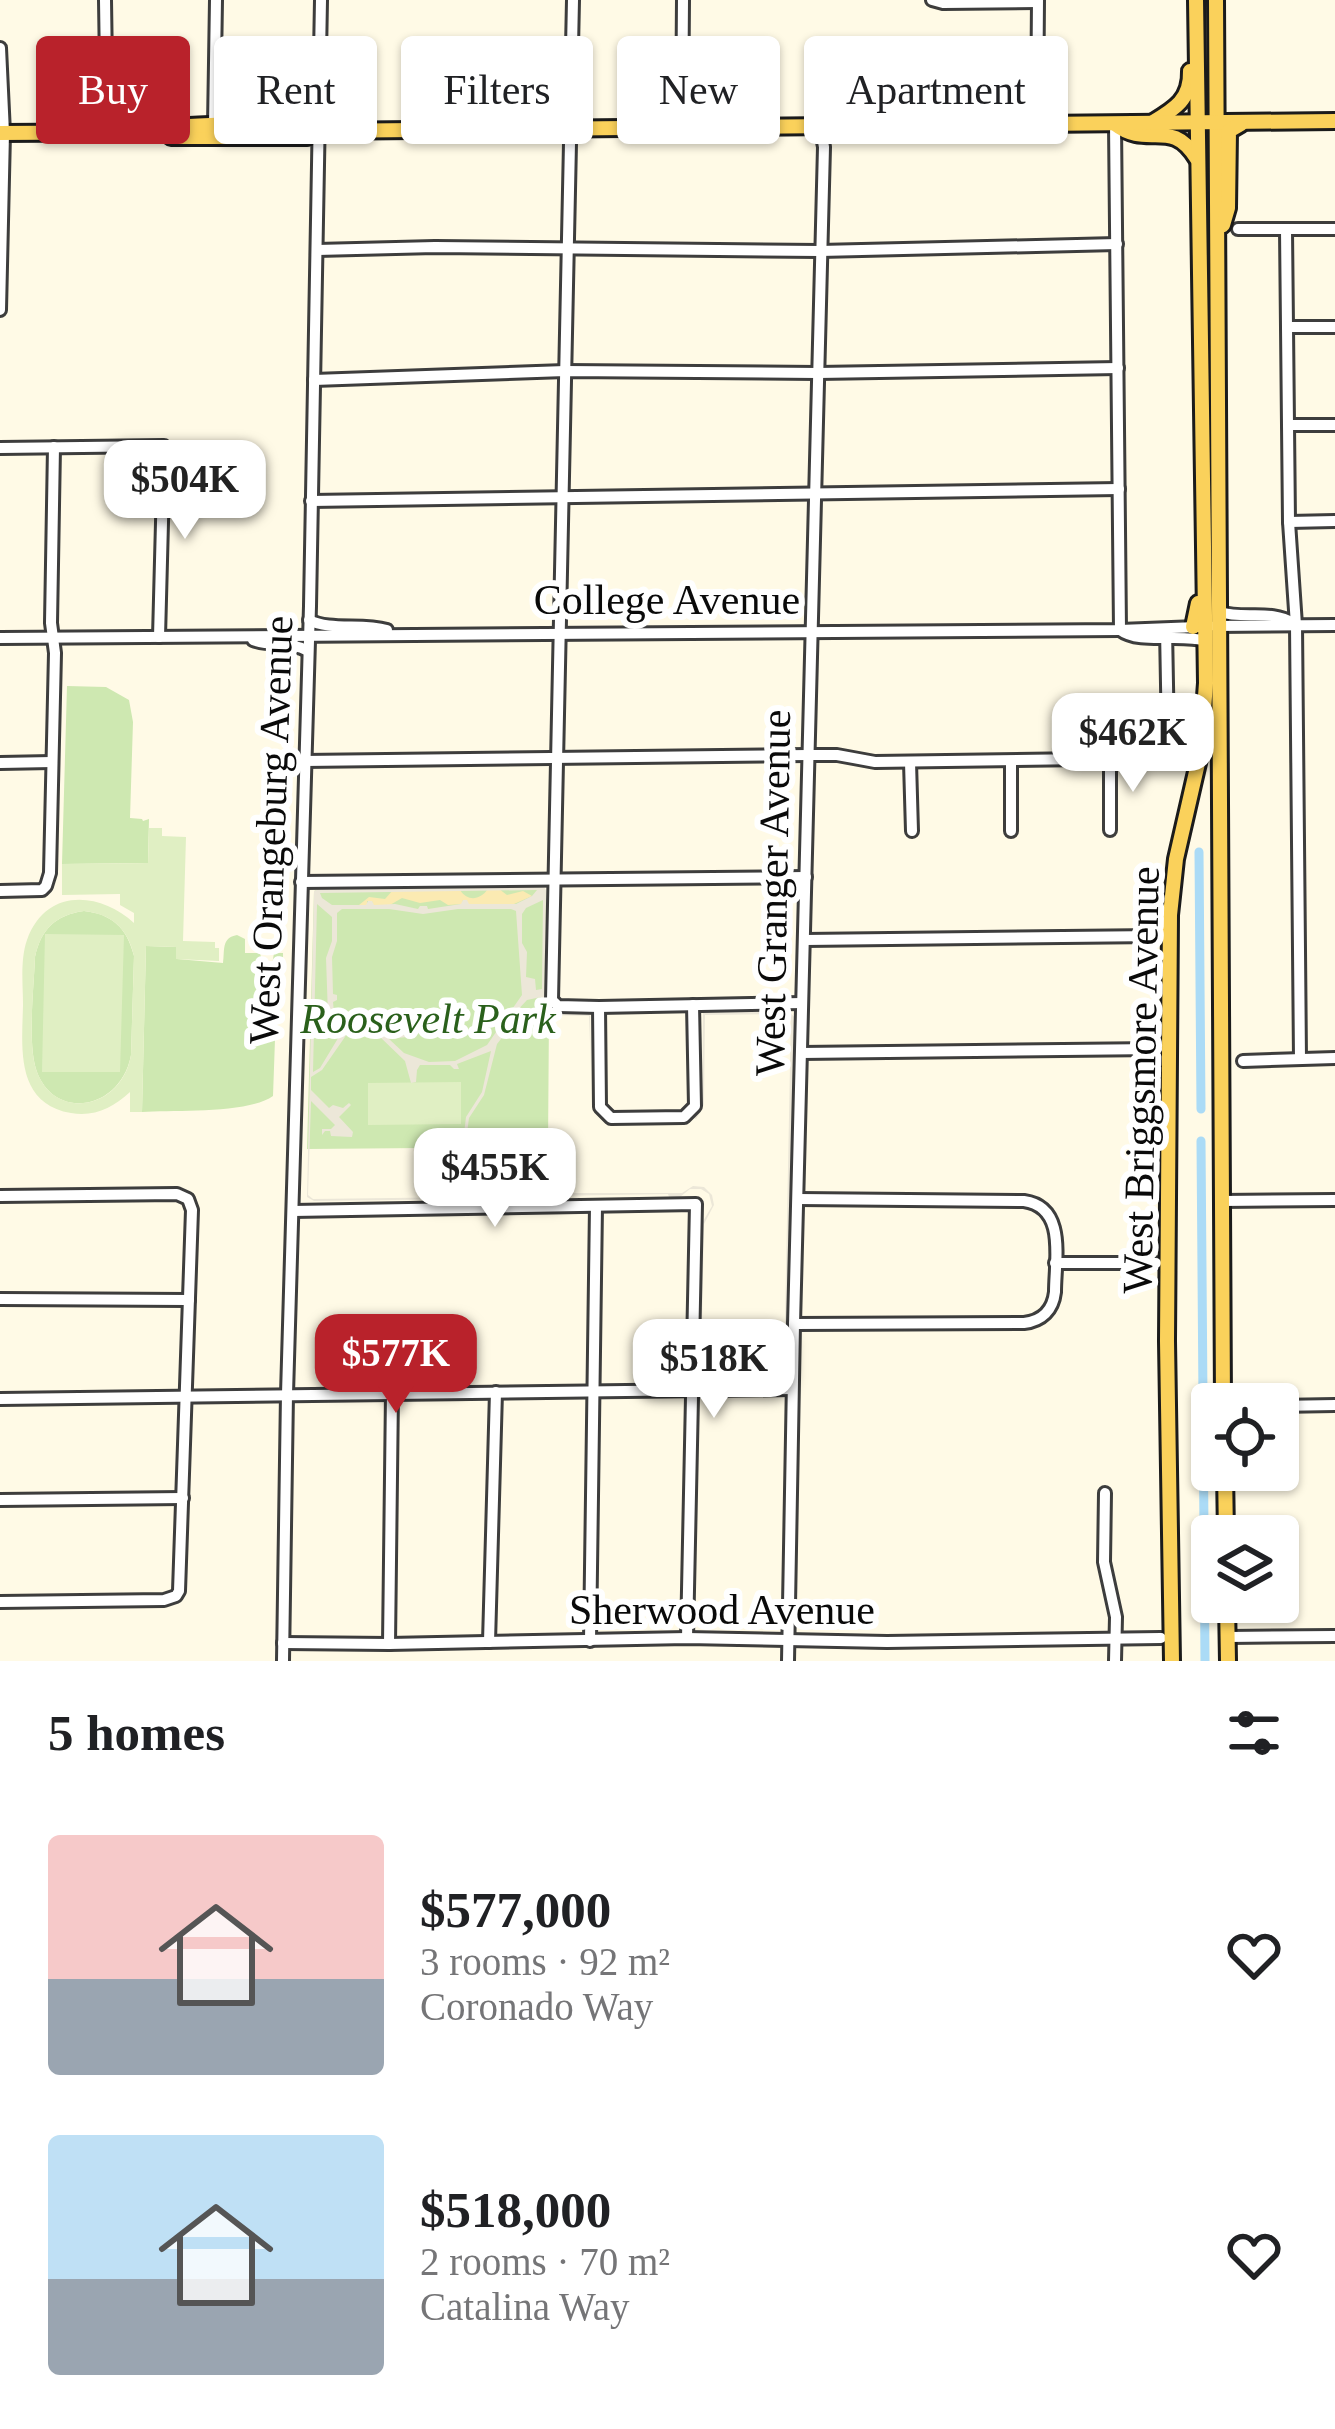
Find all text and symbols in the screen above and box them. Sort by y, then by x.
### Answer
chip: Buy [36,36,190,144]
chip: Rent [214,36,377,144]
chip: Filters [401,36,593,144]
chip: New [617,36,780,144]
chip: Apartment [804,36,1068,144]
pin: $504K [101,440,269,542]
text: $504K [131,457,239,500]
street label: College Avenue [534,577,800,623]
street label: West Orangeburg Avenue [241,615,301,1045]
pin: $462K [1049,693,1217,795]
street label: West Granger Avenue [747,709,799,1077]
text: $462K [1079,710,1187,753]
street label: West Briggsmore Avenue [1114,866,1168,1294]
park label: Roosevelt Park [299,996,557,1042]
pin: $455K [411,1128,579,1230]
text: $455K [441,1145,549,1188]
pin: $577K [312,1314,480,1416]
pin: $518K [630,1319,798,1421]
text: $577K [342,1331,450,1374]
text: $518K [660,1336,768,1379]
map controls [1191,1383,1299,1623]
button: locate [1191,1383,1299,1491]
button: layers [1191,1515,1299,1623]
street label: Sherwood Avenue [569,1587,875,1633]
icon: filters [1221,1700,1287,1766]
text: 5 homes [48,1705,225,1761]
text: $577,000 [420,1882,611,1938]
icon: home [144,1883,288,2027]
icon: heart [1221,1922,1287,1988]
text: 3 rooms · 92 m² [420,1940,670,1983]
text: Coronado Way [420,1985,653,2028]
text: $518,000 [420,2182,611,2238]
icon: home [144,2183,288,2327]
icon: heart [1221,2222,1287,2288]
text: 2 rooms · 70 m² [420,2240,670,2283]
text: Catalina Way [420,2285,630,2328]

